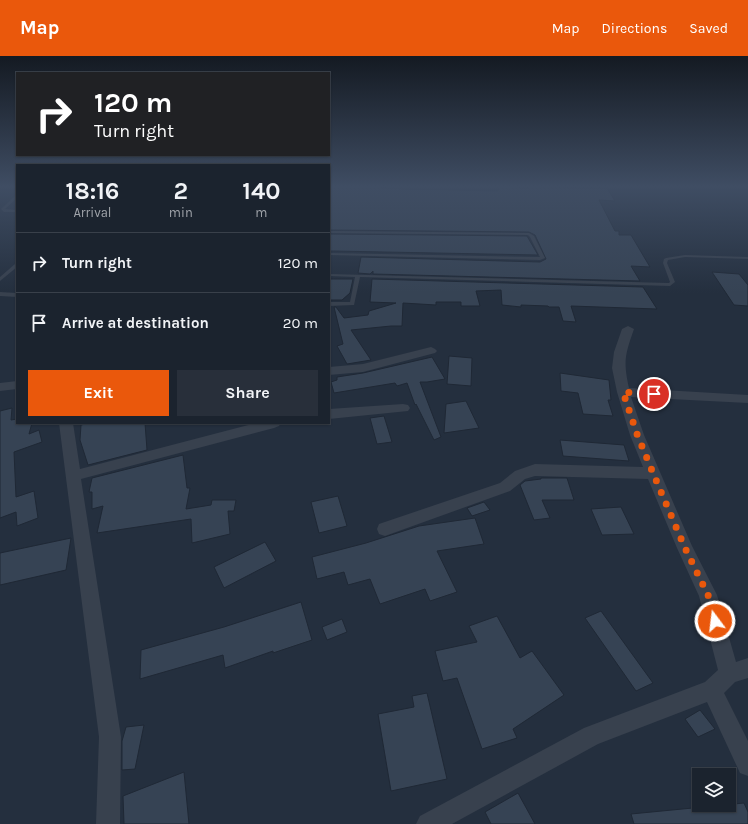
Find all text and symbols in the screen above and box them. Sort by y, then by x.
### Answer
text: Map [20,17,59,39]
text: Map [552,20,580,37]
text: Directions [602,20,667,37]
text: Saved [689,20,728,37]
text: 120 m [94,86,172,119]
icon: right [28,88,80,140]
text: Turn right [94,120,174,142]
text: 18:16 [66,177,119,205]
text: 2 [174,177,188,205]
text: 140 [242,177,280,205]
text: Arrival [73,205,111,220]
text: min [169,205,193,220]
text: m [255,205,267,220]
icon: right [28,252,50,274]
text: Turn right [62,254,132,272]
text: 120 m [278,254,318,272]
icon: arrive [28,312,50,334]
text: Arrive at destination [62,314,209,332]
text: 20 m [283,314,318,332]
button: Exit [28,370,169,416]
button: Share [177,370,318,416]
pin [637,377,671,411]
icon: arrive [643,383,665,405]
position arrow [694,600,736,642]
map controls [692,768,736,812]
button: layers [692,768,736,812]

